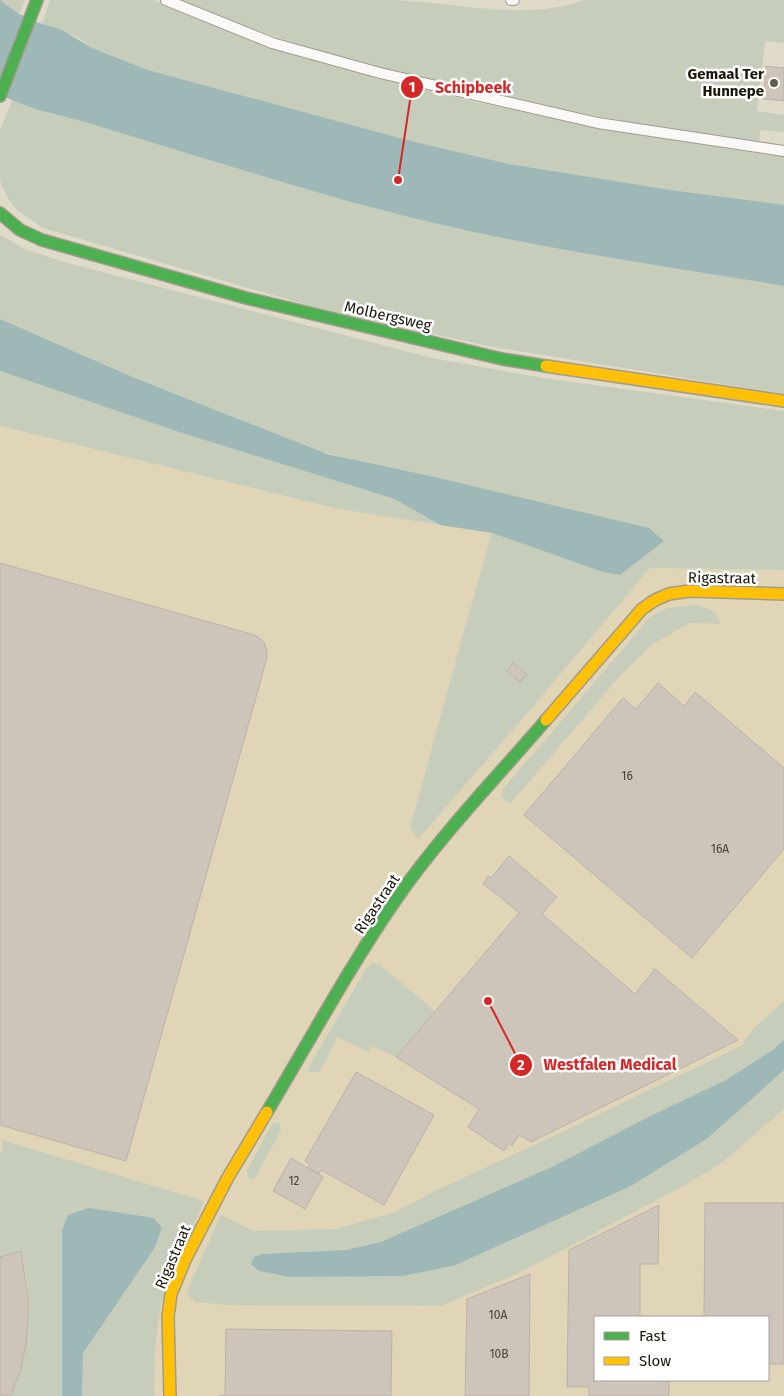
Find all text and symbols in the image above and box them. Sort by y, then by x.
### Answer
place label: Gemaal Ter Hunnepe [688,65,765,100]
callout: Schipbeek [400,72,521,103]
marker: Gemaal Ter Hunnepe [768,77,780,89]
text: 1 [409,78,415,96]
text: Schipbeek [435,78,511,97]
street label: Molbergsweg [343,297,433,335]
street label: Rigastraat [688,568,757,588]
house number: 16 [621,769,633,783]
house number: 16A [711,842,729,856]
street label: Rigastraat [350,870,404,937]
callout: Westfalen Medical [508,1049,686,1080]
text: Westfalen Medical [544,1055,677,1074]
text: 2 [517,1056,525,1074]
house number: 12 [288,1174,300,1188]
street label: Rigastraat [151,1222,195,1292]
house number: 10A [489,1308,508,1322]
legend [594,1316,769,1381]
text: Fast [639,1327,666,1345]
house number: 10B [489,1347,509,1361]
text: Slow [639,1352,671,1370]

